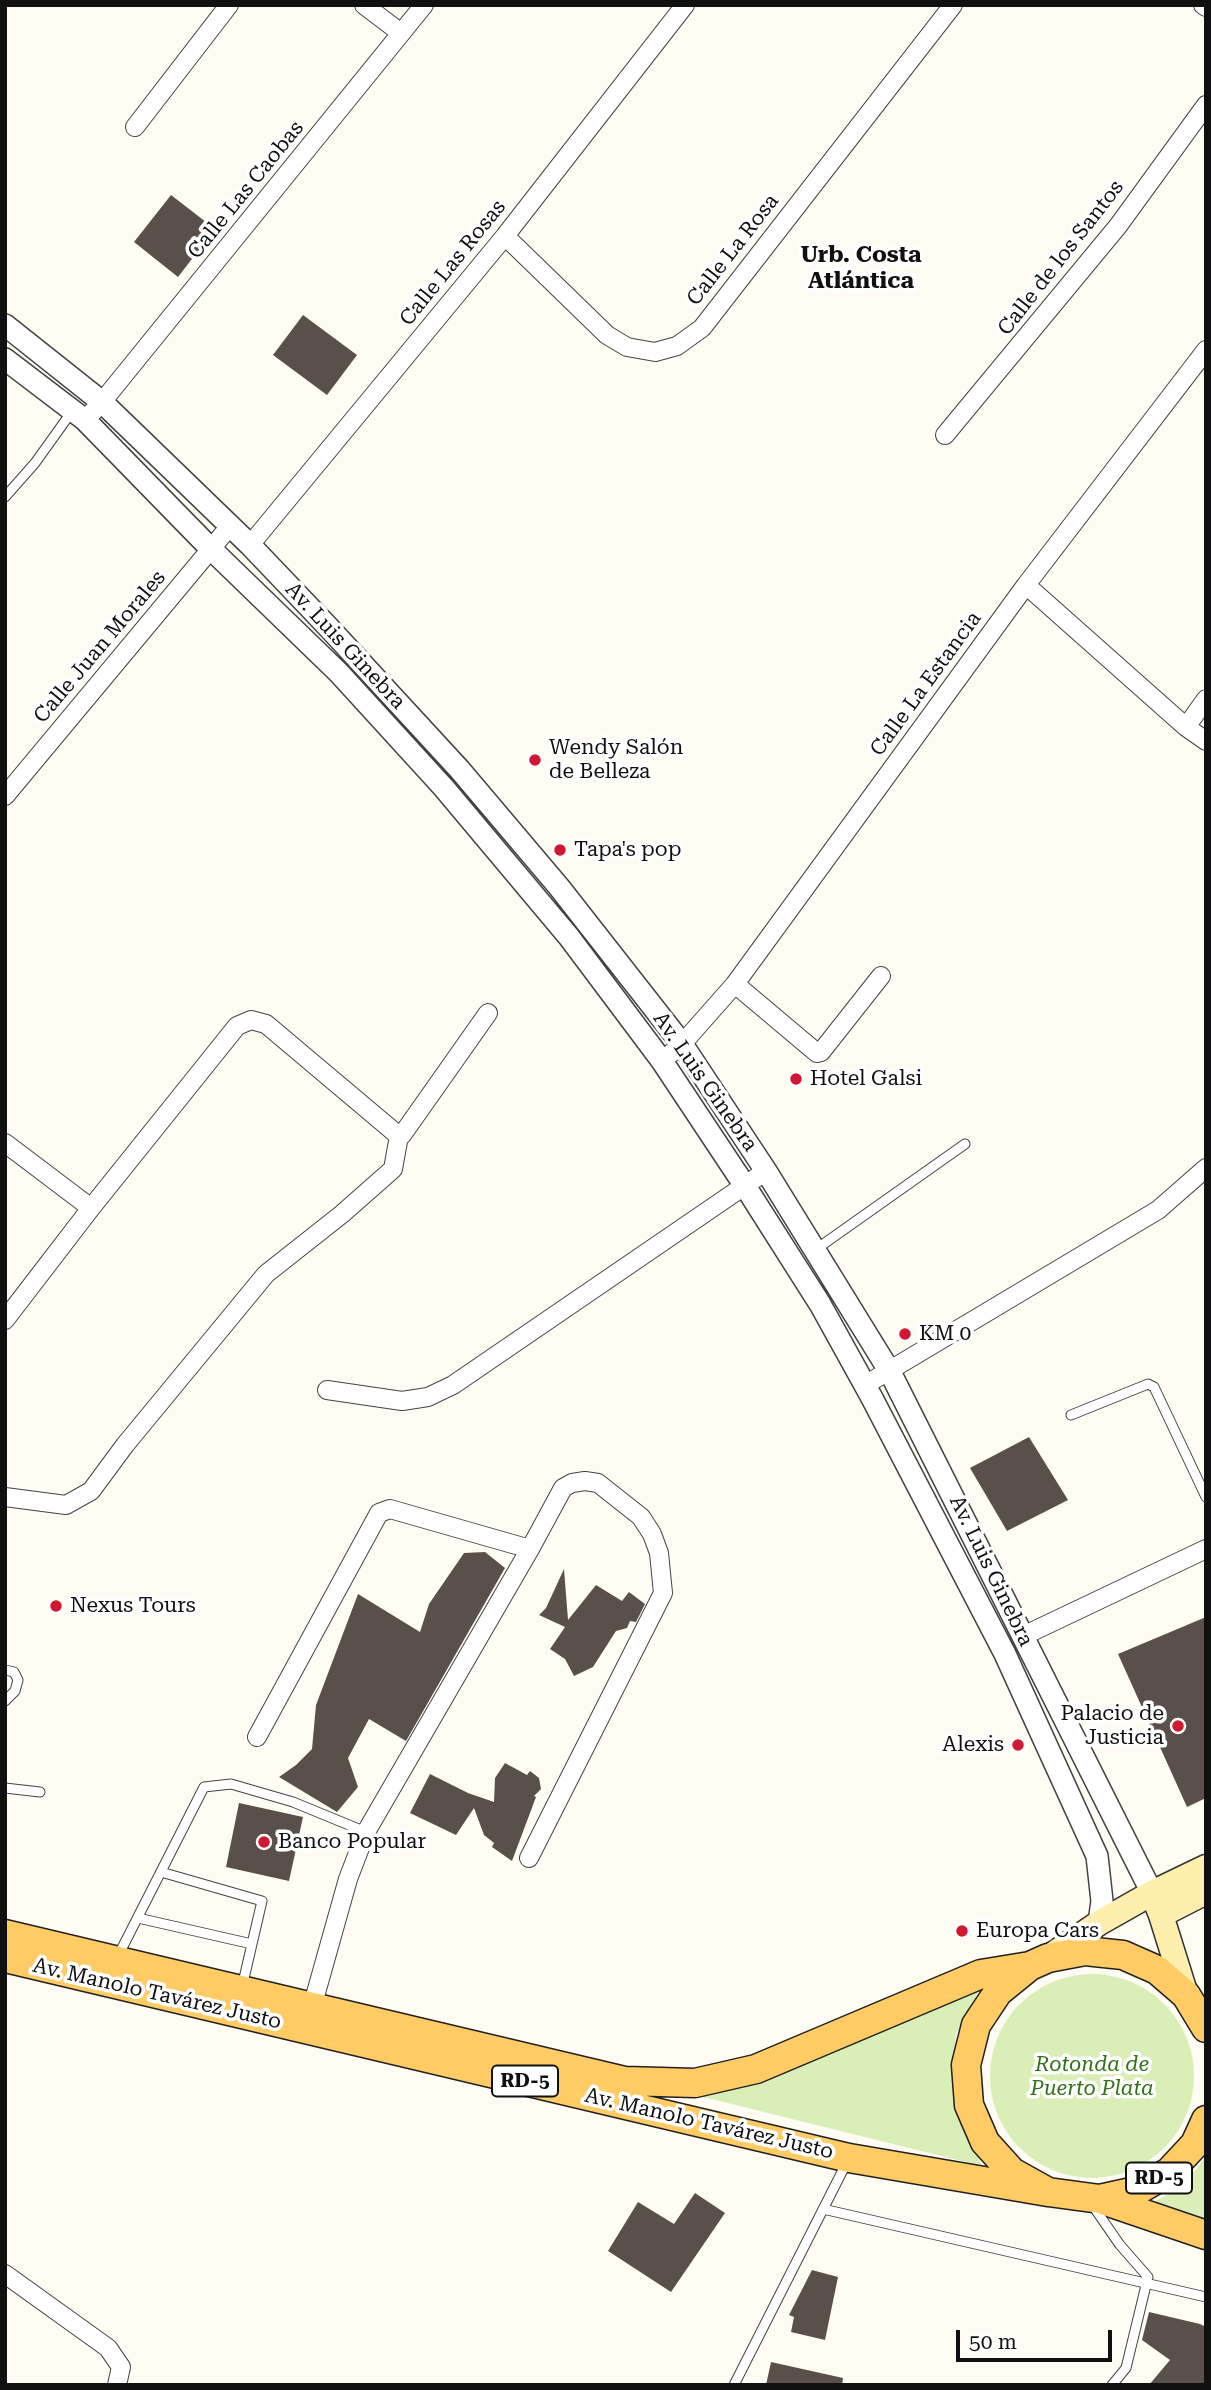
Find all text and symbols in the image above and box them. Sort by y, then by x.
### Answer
street label: Calle Las Caobas [183,116,309,264]
street label: Calle de los Santos [993,175,1129,341]
street label: Calle La Rosa [682,189,784,311]
street label: Calle Las Rosas [395,195,511,331]
district label: Urb. Costa Atlántica [800,241,922,295]
street label: Calle Juan Morales [29,565,171,729]
street label: Av. Luis Ginebra [280,577,410,715]
street label: Calle La Estancia [865,607,987,761]
place label: Wendy Salón de Belleza [549,735,683,785]
marker: Wendy Salón de Belleza [527,752,543,768]
place label: Tapa's pop [574,837,681,863]
marker: Tapa's pop [552,842,568,858]
street label: Av. Luis Ginebra [647,1007,763,1157]
place label: Hotel Galsi [810,1066,922,1092]
marker: Hotel Galsi [788,1071,804,1087]
place label: KM 0 [919,1321,971,1347]
marker: KM 0 [897,1326,913,1342]
street label: Av. Luis Ginebra [944,1492,1038,1650]
place label: Nexus Tours [70,1593,196,1619]
marker: Nexus Tours [48,1598,64,1614]
place label: Palacio de Justicia [1060,1701,1164,1751]
marker: Palacio de Justicia [1170,1718,1186,1734]
place label: Alexis [942,1732,1004,1758]
marker: Alexis [1010,1737,1026,1753]
place label: Banco Popular [278,1829,426,1855]
marker: Banco Popular [256,1834,272,1850]
place label: Europa Cars [976,1918,1099,1944]
marker: Europa Cars [954,1923,970,1939]
street label: Av. Manolo Tavárez Justo [30,1953,284,2035]
park label: Rotonda de Puerto Plata [1030,2052,1154,2102]
road number: RD-5 [492,2066,558,2096]
street label: Av. Manolo Tavárez Justo [582,2083,836,2165]
road number: RD-5 [1126,2162,1192,2194]
scale bar [959,2316,1115,2360]
text: 50 m [969,2330,1017,2354]

